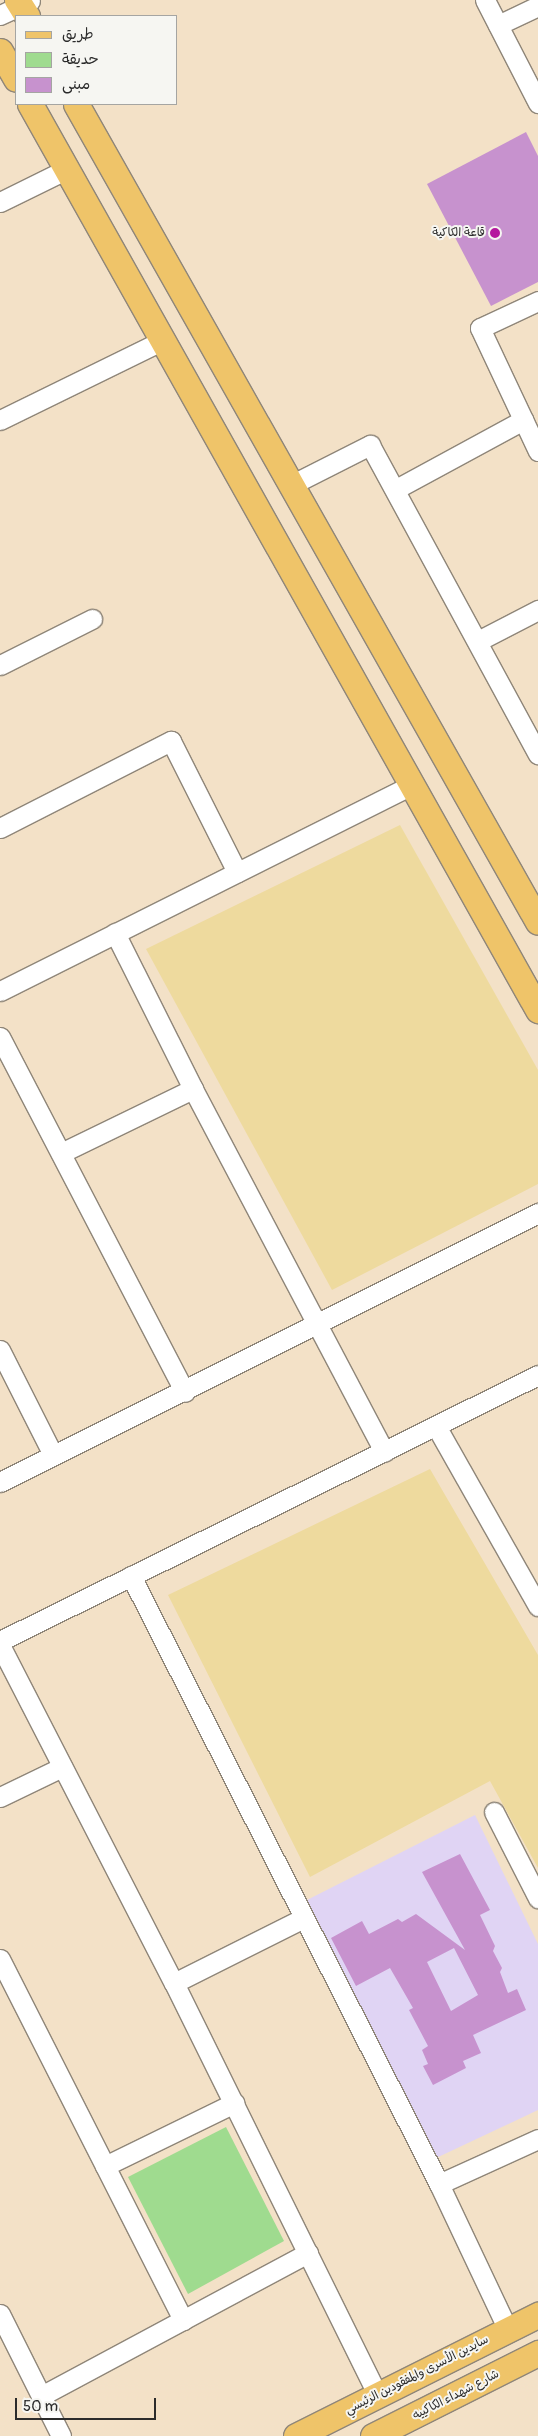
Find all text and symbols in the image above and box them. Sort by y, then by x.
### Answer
legend [15,15,178,105]
text: طريق [62,25,94,44]
text: حديقة [62,50,99,69]
text: مبنى [62,75,90,94]
place label: قاعة الكاكية [432,226,485,240]
marker: قاعة الكاكية [489,227,501,239]
street label: سايدين الأسرى والمفقودين الرئيسي [343,2332,491,2418]
street label: شارع شهداء الكاكييه [410,2367,502,2423]
scale bar [18,2388,159,2420]
text: 50 m [23,2397,58,2416]

